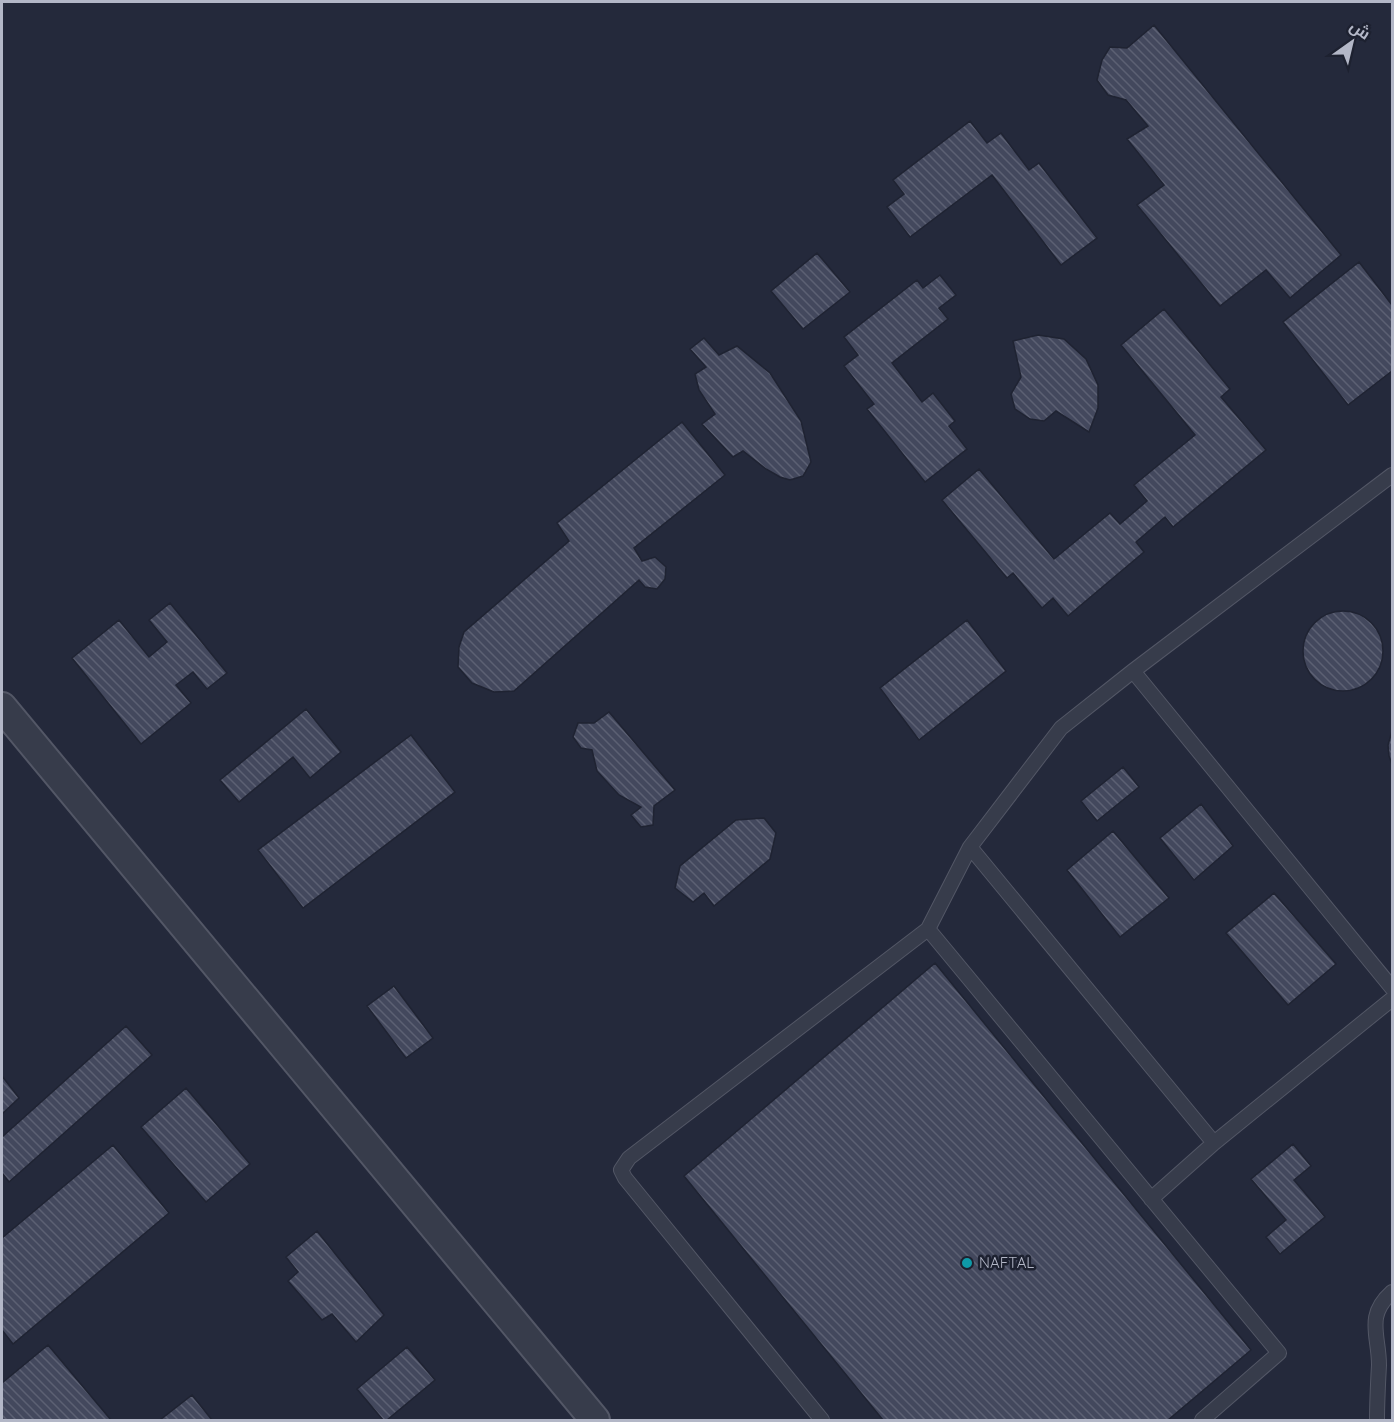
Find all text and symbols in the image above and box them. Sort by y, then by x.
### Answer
north arrow [1322,12,1382,72]
text: ش [1346,16,1374,44]
place label: NAFTAL [979,1253,1034,1272]
marker: NAFTAL [960,1256,974,1270]

